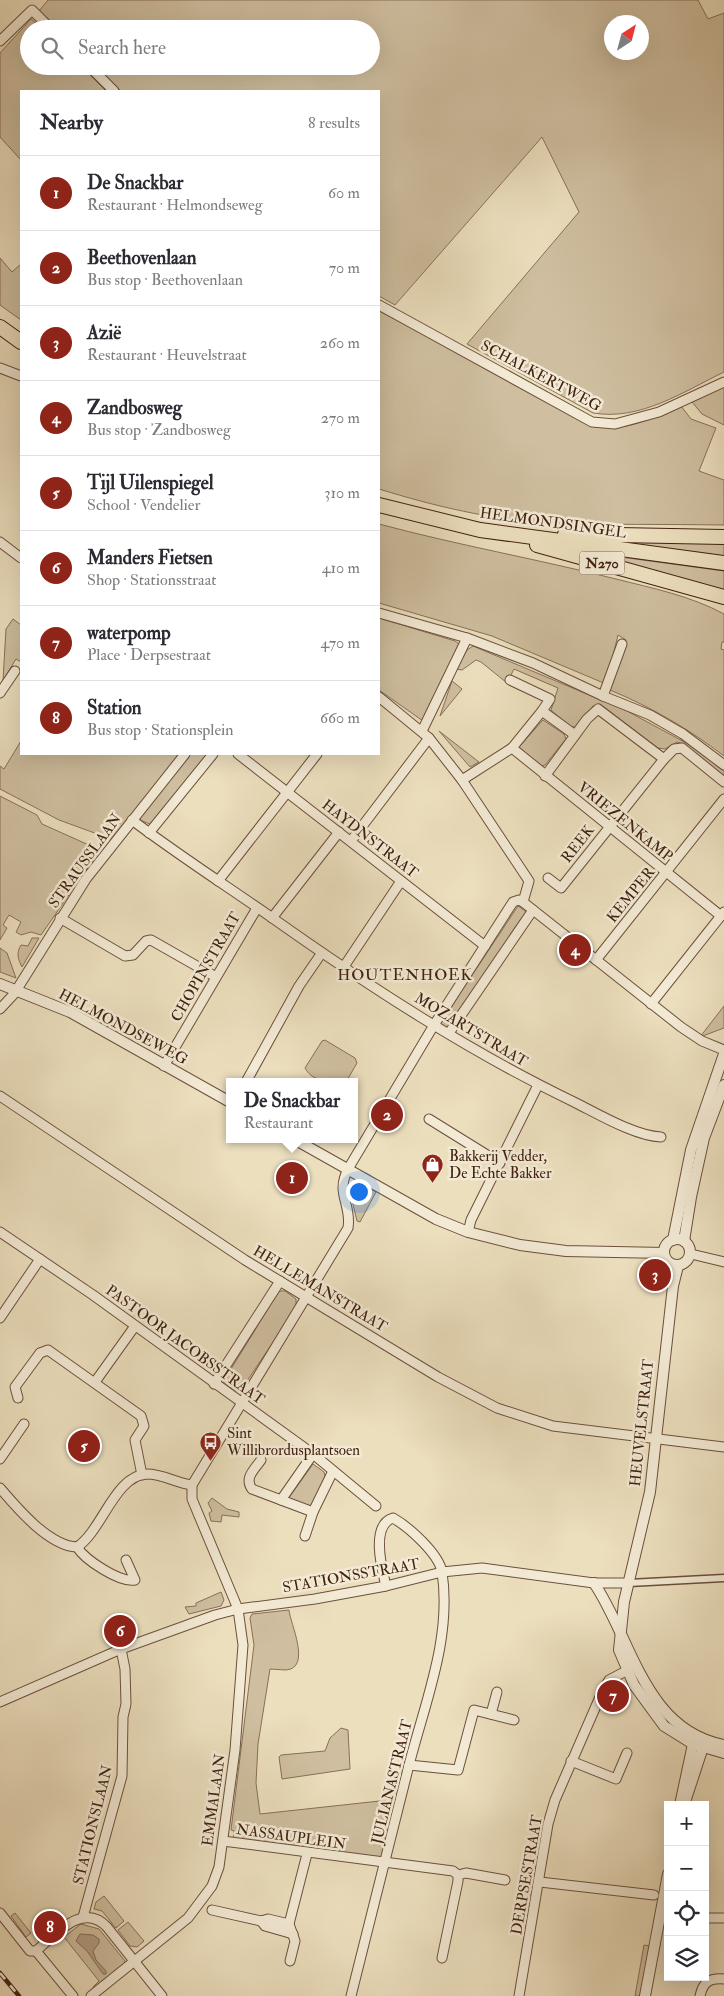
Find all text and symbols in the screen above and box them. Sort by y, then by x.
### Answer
north arrow [604,15,649,60]
search box [20,20,380,75]
icon: search [38,34,66,62]
text: Search here [78,36,166,60]
text: Nearby [40,109,103,136]
text: 8 results [308,113,360,133]
text: De Snackbar [87,171,183,195]
text: 1 [53,183,59,203]
text: 60 m [328,183,360,203]
text: Restaurant · Helmondseweg [87,195,263,215]
text: Beethovenlaan [87,246,197,270]
text: 2 [52,258,60,278]
text: 70 m [329,258,360,278]
text: Bus stop · Beethovenlaan [87,270,243,290]
text: Azië [87,321,121,345]
text: 3 [53,333,59,353]
text: 260 m [320,333,360,353]
street label: SCHALKERTWEG [477,336,605,416]
text: Restaurant · Heuvelstraat [87,345,247,365]
text: Zandbosweg [87,396,182,420]
text: 4 [52,408,60,428]
text: 270 m [321,408,360,428]
text: Bus stop · Zandbosweg [87,420,231,440]
text: Tijl Uilenspiegel [87,471,214,495]
text: 5 [52,483,60,503]
text: 310 m [324,483,360,503]
text: School · Vendelier [87,495,200,515]
street label: HELMONDSINGEL [478,503,628,543]
text: Manders Fietsen [87,546,213,570]
road number: N270 [580,552,624,574]
text: 6 [52,558,60,578]
text: 410 m [322,558,360,578]
text: Shop · Stationsstraat [87,570,216,590]
text: waterpomp [87,621,171,645]
text: 7 [52,633,60,653]
text: 470 m [320,633,360,653]
text: Place · Derpsestraat [87,645,211,665]
text: Station [87,696,142,720]
text: 8 [52,708,60,728]
text: 660 m [320,708,360,728]
text: Bus stop · Stationsplein [87,720,234,740]
street label: VRIEZENKAMP [574,778,677,866]
street label: HAYDNSTRAAT [318,795,422,883]
street label: STRAUSSLAAN [44,810,126,912]
street label: REEK [557,821,599,867]
street label: KEMPER [603,862,660,927]
street label: CHOPINSTRAAT [167,909,245,1025]
pin: 4 [559,931,591,969]
district label: HOUTENHOEK [337,965,473,985]
street label: HELMONDSEWEG [55,985,191,1069]
street label: MOZARTSTRAAT [411,989,531,1071]
popup [226,1078,358,1143]
text: De Snackbar [244,1089,340,1113]
pin: 2 [371,1096,403,1134]
text: Restaurant [244,1113,313,1133]
place label: Bakkerij Vedder, De Echte Bakker [449,1147,552,1183]
shop icon: Bakkerij Vedder, De Echte Bakker [421,1153,445,1184]
pin: 1 [276,1159,308,1197]
your location [346,1179,372,1205]
street label: HELLEMANSTRAAT [250,1241,390,1337]
pin: 3 [639,1256,671,1294]
street label: PASTOOR JACOBSSTRAAT [101,1281,268,1410]
street label: HEUVELSTRAAT [626,1358,658,1488]
place label: Sint Willibrordusplantsoen [226,1424,360,1461]
pin: 5 [68,1427,100,1465]
bus stop icon: Sint Willibrordusplantsoen [199,1430,223,1461]
street label: STATIONSSTRAAT [281,1555,421,1597]
pin: 6 [104,1612,136,1650]
pin: 7 [597,1677,629,1715]
street label: JULIANASTRAAT [367,1718,418,1847]
street label: EMMALAAN [198,1752,230,1847]
street label: STATIONSLAAN [69,1763,117,1887]
map controls [664,1801,709,1981]
button: + [664,1801,709,1846]
street label: DERPSESTRAAT [507,1814,547,1936]
street label: NASSAUPLEIN [235,1820,348,1854]
button: − [664,1846,709,1891]
button: locate [664,1891,709,1936]
pin: 8 [34,1908,66,1946]
button: layers [664,1936,709,1981]

